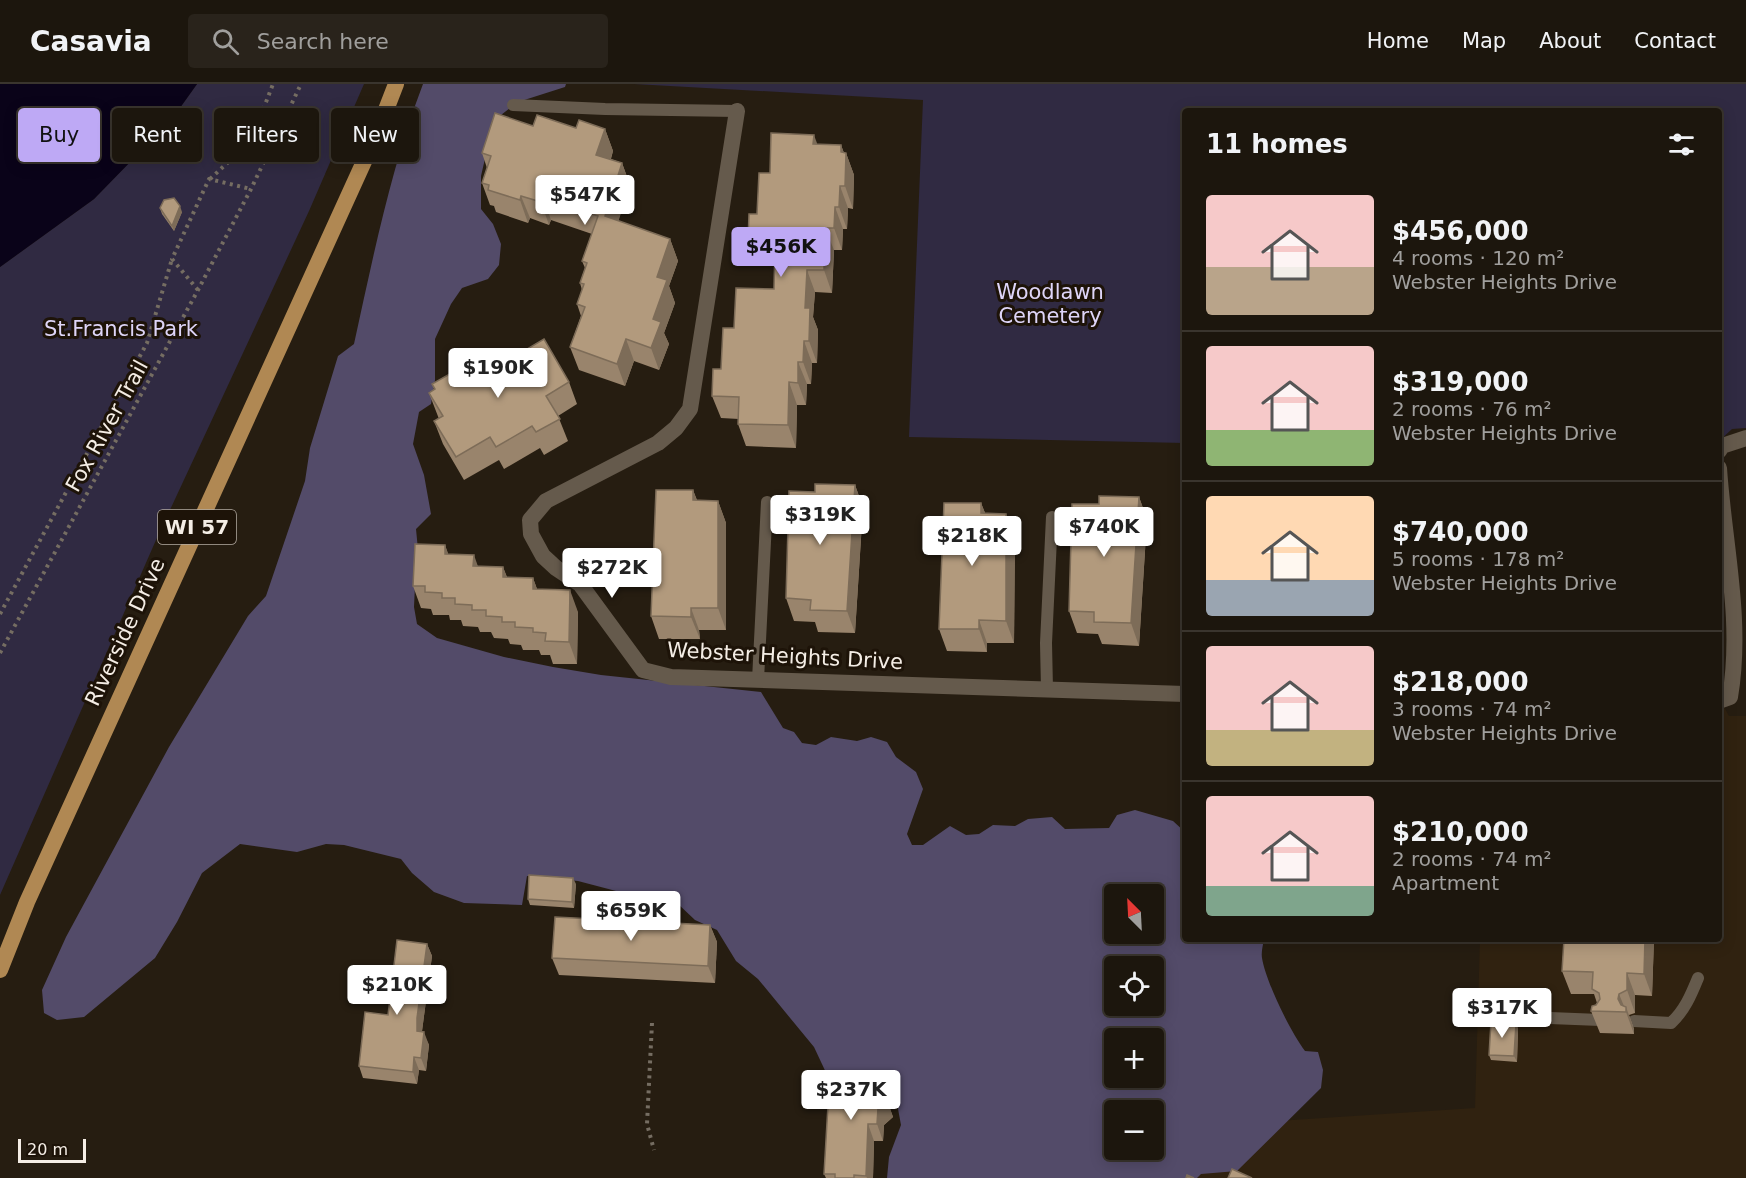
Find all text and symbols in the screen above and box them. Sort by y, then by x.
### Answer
search box [188,14,608,68]
text: Casavia [30,25,152,58]
icon: search [209,25,242,58]
text: Search here [257,29,389,54]
text: Home [1367,29,1429,53]
text: Map [1462,29,1506,53]
text: About [1539,29,1601,53]
text: Contact [1634,29,1716,53]
chip: Buy [18,108,100,162]
chip: Rent [112,108,202,162]
chip: Filters [214,108,319,162]
chip: New [331,108,419,162]
icon: filters [1665,128,1698,161]
text: 11 homes [1206,129,1348,159]
pin: $547K [543,175,627,226]
text: $547K [549,182,621,206]
text: $456,000 [1392,216,1529,246]
icon: home [1254,219,1326,291]
pin: $456K [739,227,823,278]
text: $456K [745,234,817,258]
text: 4 rooms · 120 m² [1392,246,1564,270]
text: Webster Heights Drive [1392,270,1617,294]
park label: Woodlawn Cemetery [996,280,1104,328]
park label: St.Francis Park [44,317,199,341]
pin: $190K [456,348,540,399]
text: $190K [462,355,534,379]
street label: Fox River Trail [61,356,153,496]
text: $319,000 [1392,367,1529,397]
icon: home [1254,370,1326,442]
text: 2 rooms · 76 m² [1392,397,1552,421]
text: Webster Heights Drive [1392,421,1617,445]
pin: $319K [778,495,862,546]
text: $319K [784,502,856,526]
pin: $740K [1062,507,1146,558]
road number: WI 57 [158,510,236,544]
text: $740K [1068,514,1140,538]
pin: $218K [930,516,1014,567]
text: $740,000 [1392,517,1529,547]
icon: home [1254,520,1326,592]
text: $218K [936,523,1008,547]
text: 5 rooms · 178 m² [1392,547,1564,571]
pin: $272K [570,548,654,599]
street label: Riverside Drive [80,554,170,710]
text: $272K [576,555,648,579]
text: Webster Heights Drive [1392,571,1617,595]
street label: Webster Heights Drive [666,638,904,674]
text: $218,000 [1392,667,1529,697]
icon: home [1254,670,1326,742]
text: 3 rooms · 74 m² [1392,697,1552,721]
text: Webster Heights Drive [1392,721,1617,745]
text: $210,000 [1392,817,1529,847]
icon: home [1254,820,1326,892]
text: 2 rooms · 74 m² [1392,847,1552,871]
text: Apartment [1392,871,1499,895]
north arrow [1104,884,1164,944]
map controls [1104,884,1164,1160]
pin: $659K [589,891,673,942]
text: $659K [595,898,667,922]
button: locate [1104,956,1164,1016]
pin: $210K [355,965,439,1016]
text: $210K [361,972,433,996]
pin: $317K [1460,988,1544,1039]
text: $317K [1466,995,1538,1019]
button: + [1104,1028,1164,1088]
pin: $237K [809,1070,893,1121]
text: $237K [815,1077,887,1101]
button: − [1104,1100,1164,1160]
scale bar [18,1136,86,1164]
text: 20 m [27,1140,68,1159]

